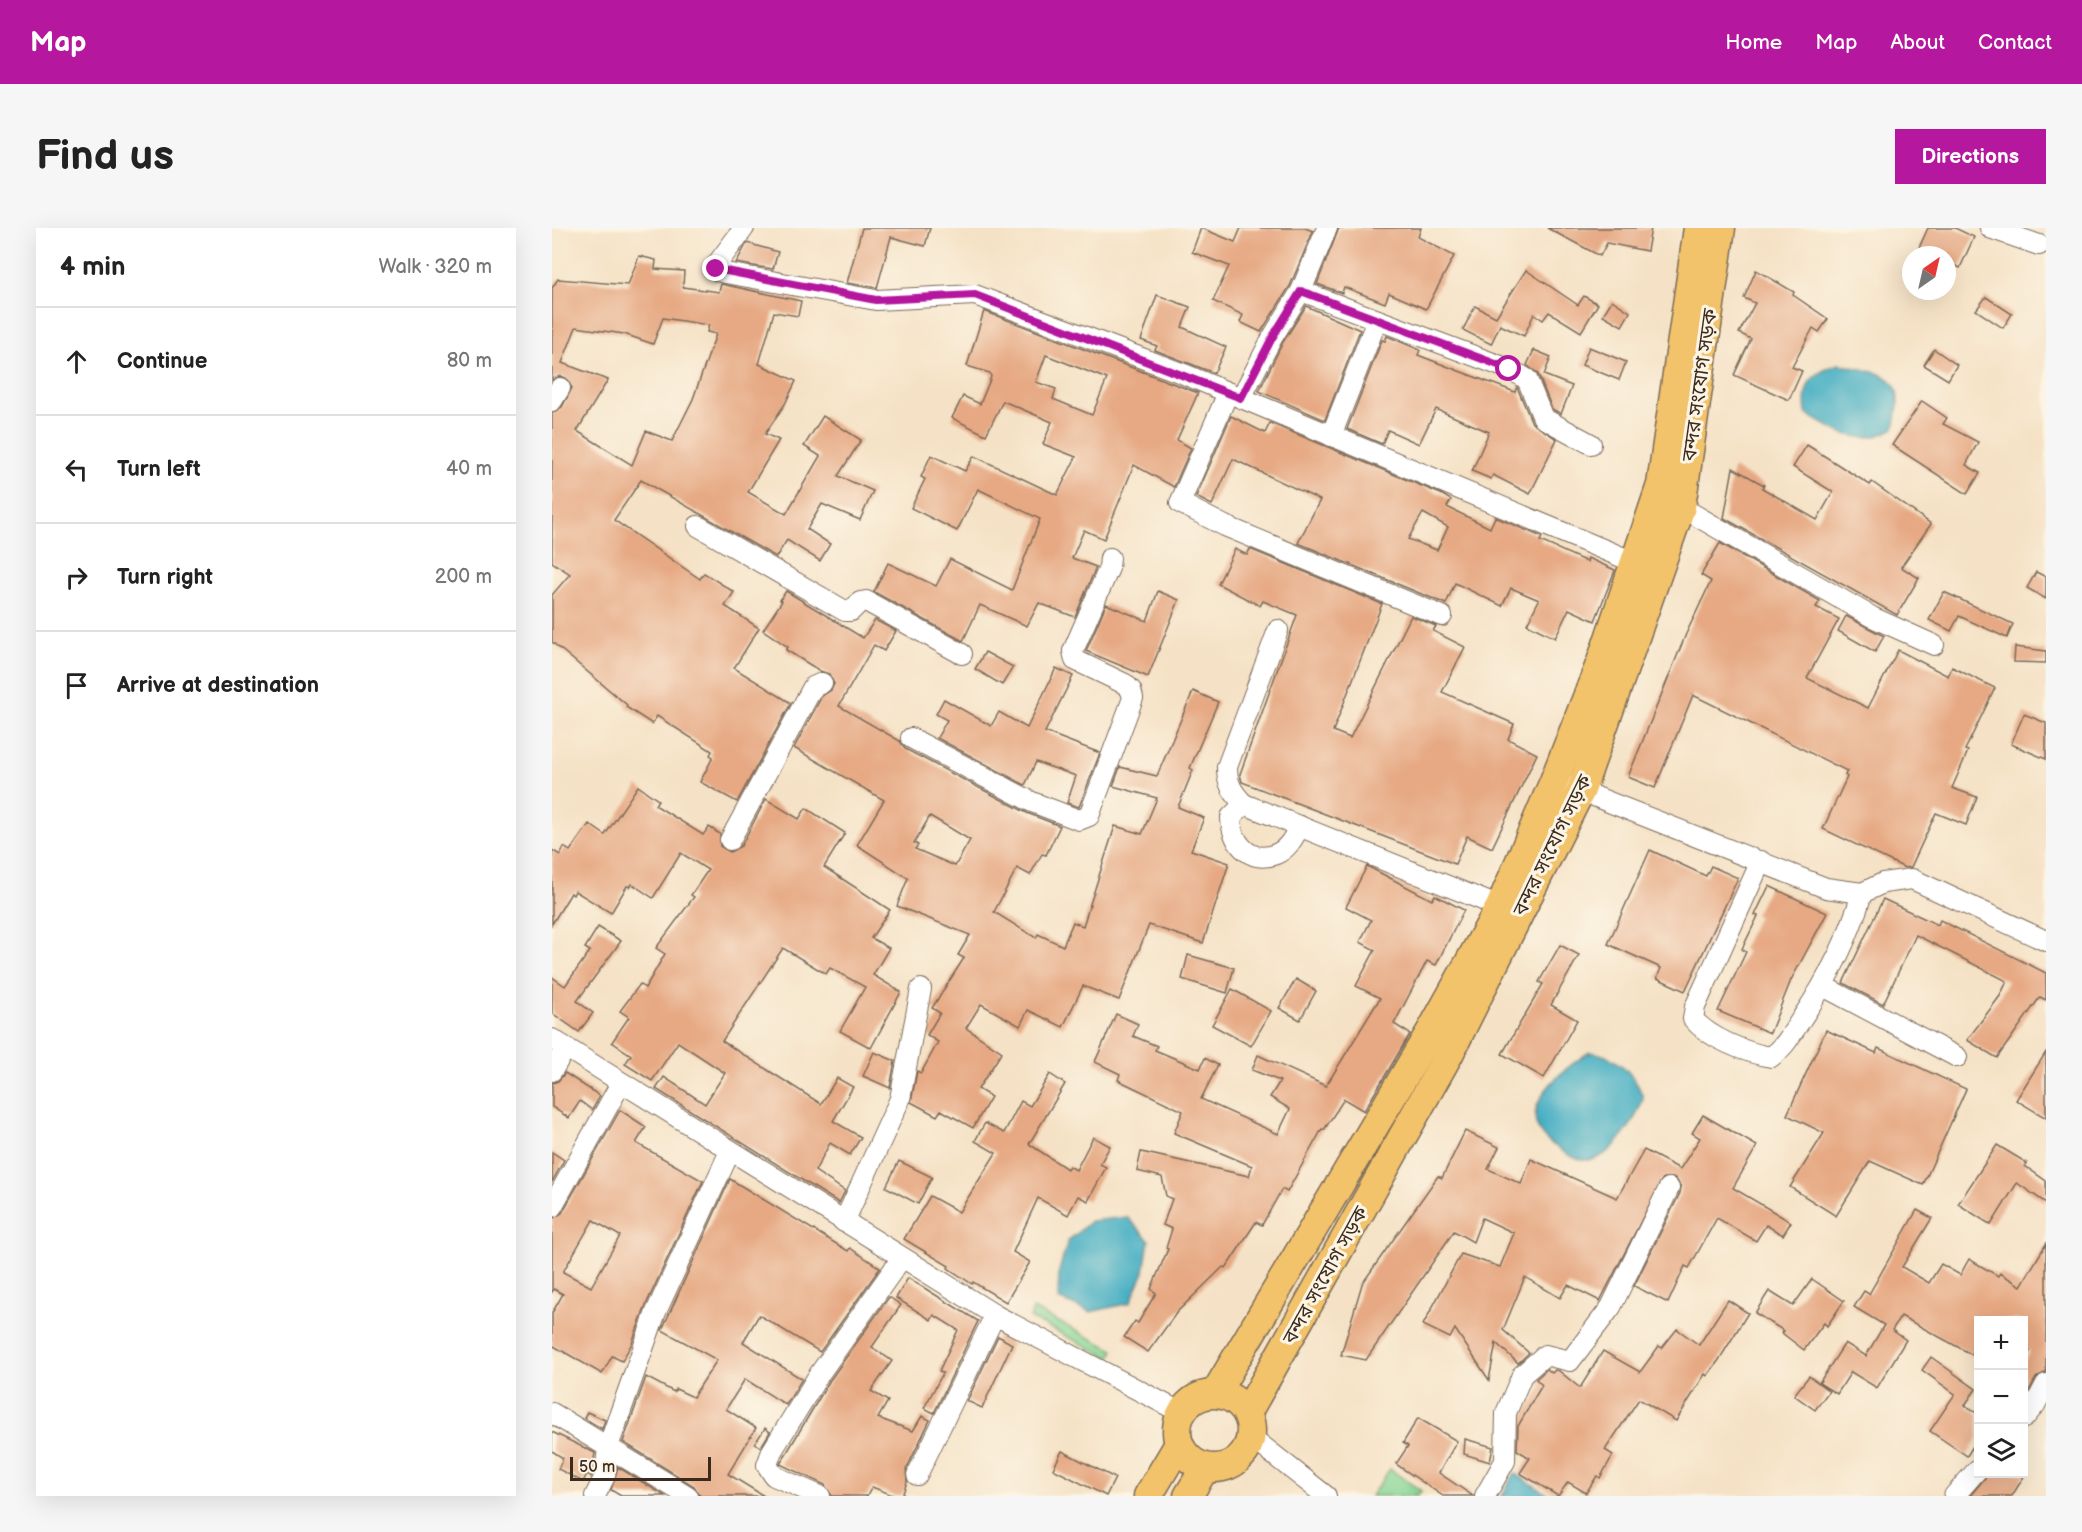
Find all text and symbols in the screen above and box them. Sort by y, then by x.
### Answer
text: Map [30,26,86,59]
text: Home [1725,30,1782,55]
text: Map [1815,30,1857,55]
text: About [1890,30,1945,55]
text: Contact [1978,30,2052,55]
button: Directions [1895,129,2046,184]
text: Find us [36,131,174,182]
north arrow [1902,246,1956,300]
text: 4 min [60,252,125,283]
text: Walk · 320 m [378,255,492,279]
route end [702,255,728,281]
street label: বন্দর সংযোগ সড়ক [1677,307,1723,464]
icon: ahead [60,345,93,378]
text: Continue [117,348,207,375]
text: 80 m [447,349,492,373]
route start [1495,355,1521,381]
icon: left [60,453,93,486]
text: Turn left [117,456,201,483]
text: 40 m [446,457,492,481]
icon: right [60,561,93,594]
text: Turn right [117,564,213,591]
text: 200 m [435,565,492,589]
icon: arrive [60,669,93,702]
text: Arrive at destination [117,672,319,699]
street label: বন্দর সংযোগ সড়ক [1508,770,1598,921]
street label: বন্দর সংযোগ সড়ক [1278,1202,1374,1349]
map controls [1974,1316,2028,1478]
button: + [1974,1316,2028,1370]
button: − [1974,1370,2028,1424]
button: layers [1974,1424,2028,1478]
scale bar [570,1454,711,1482]
text: 50 m [579,1458,615,1477]

